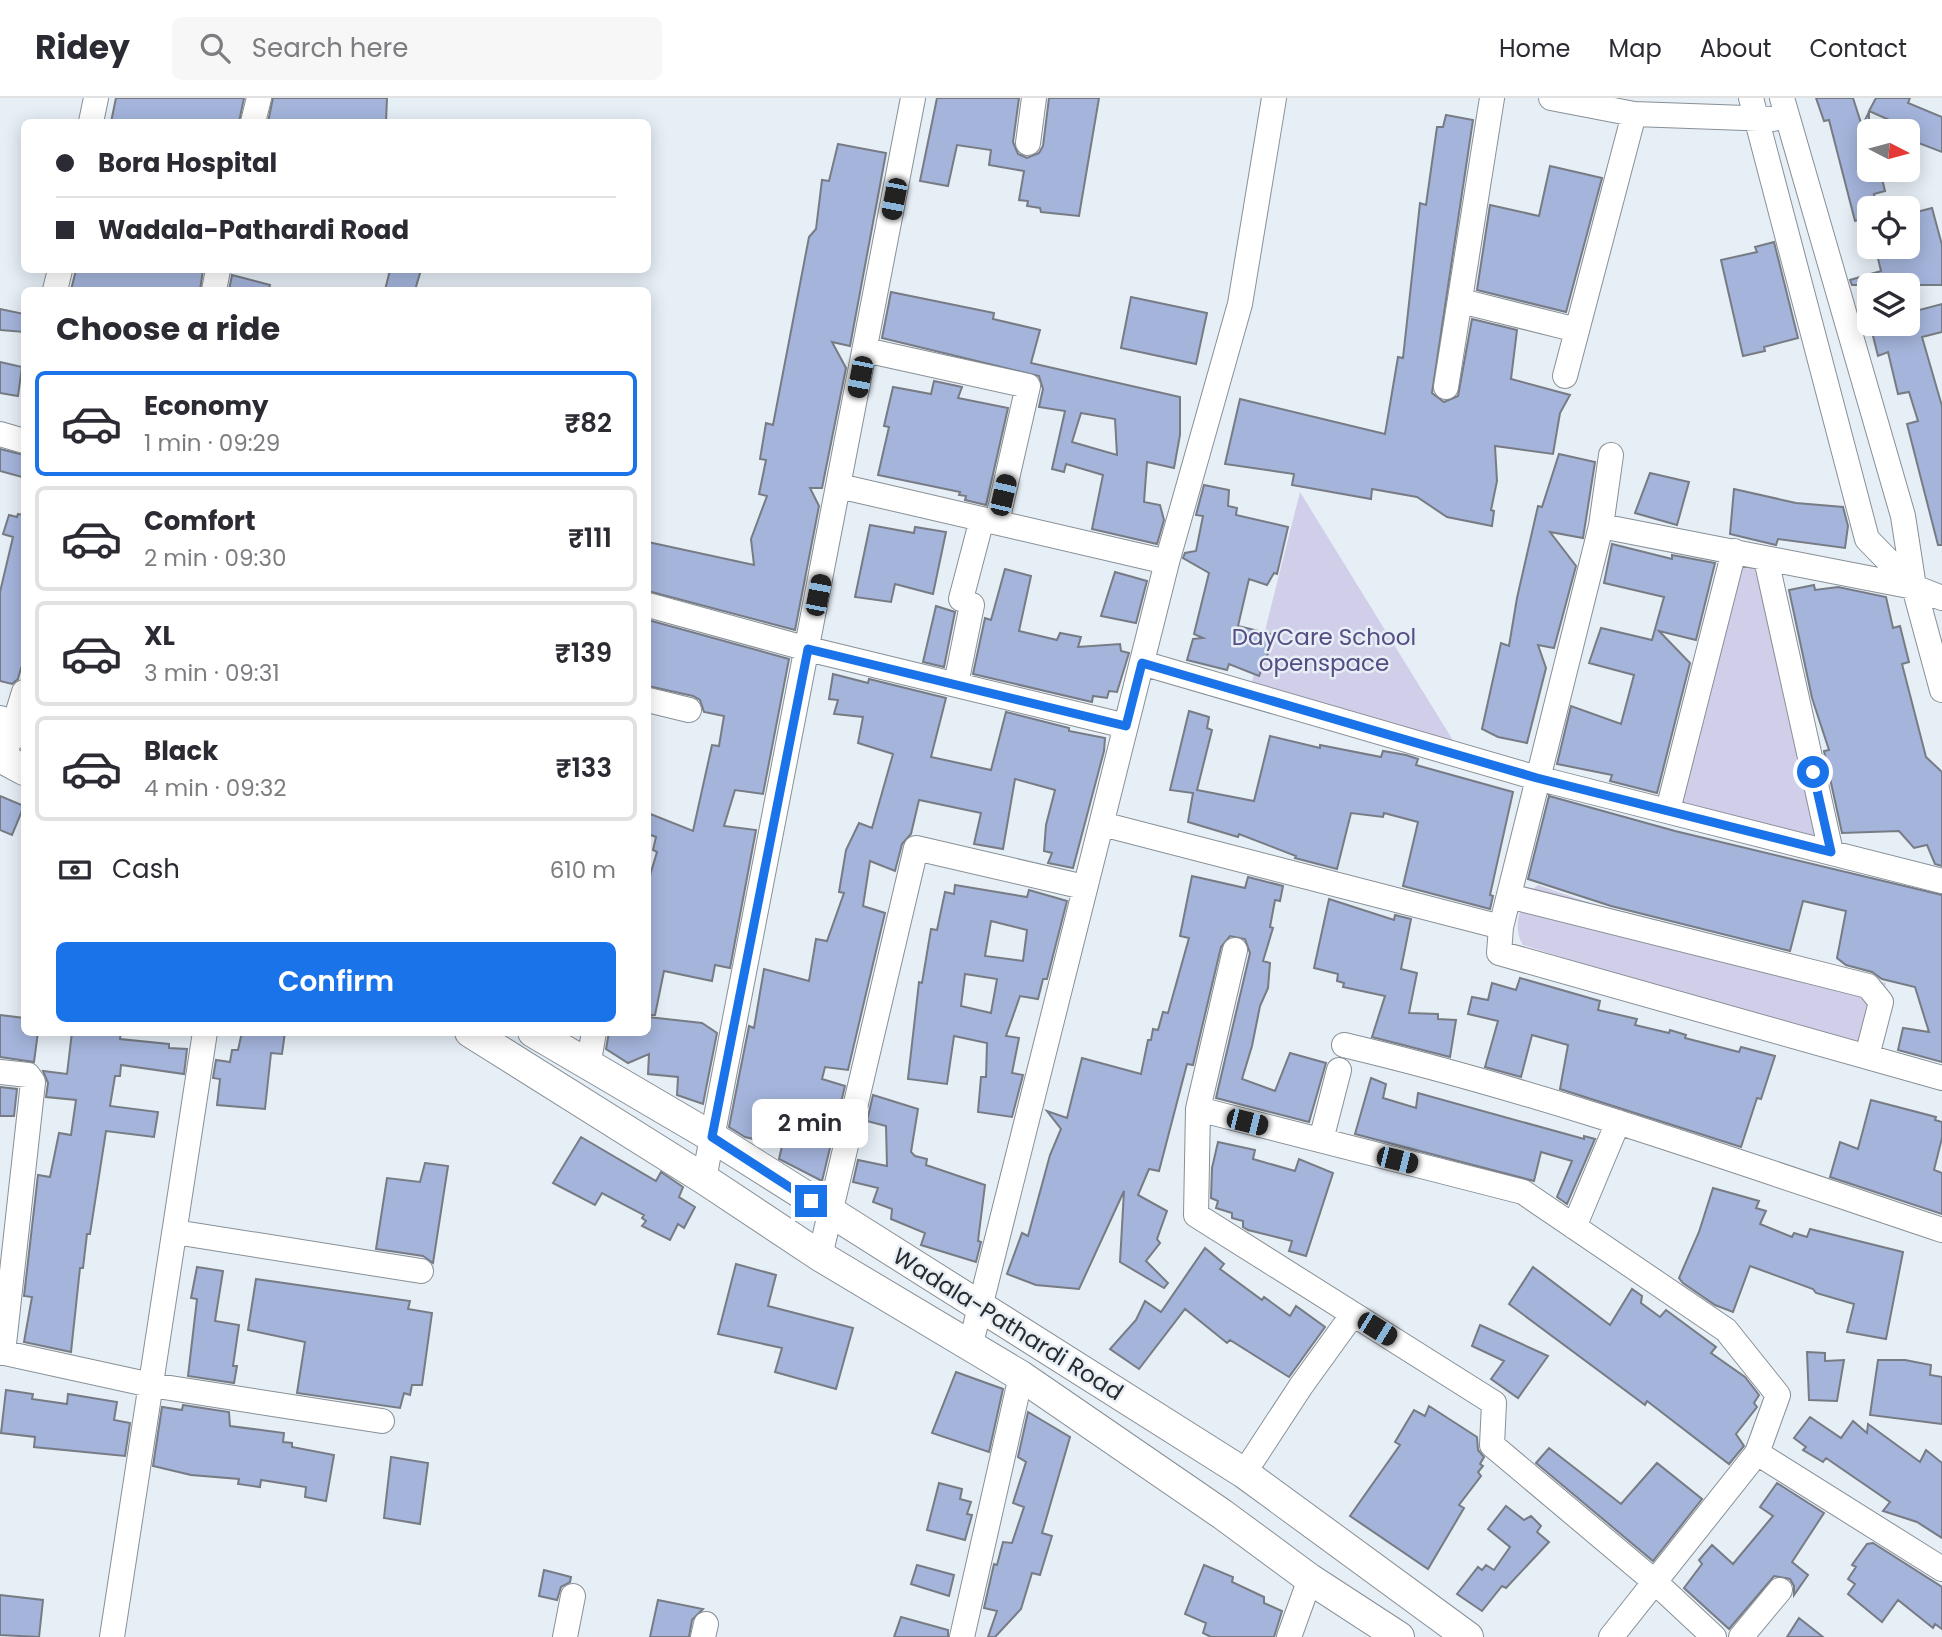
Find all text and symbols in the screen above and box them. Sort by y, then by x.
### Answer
search box [172,17,662,80]
text: Ridey [35,24,130,71]
icon: search [196,29,234,67]
text: Search here [252,30,408,66]
text: Home [1499,32,1571,65]
text: Map [1609,32,1662,65]
text: About [1700,32,1771,65]
text: Contact [1809,32,1907,65]
north arrow [1857,119,1920,182]
map controls [1857,119,1920,336]
text: Bora Hospital [98,145,277,181]
car [880,176,909,222]
button: locate [1857,196,1920,259]
text: Wadala-Pathardi Road [98,212,409,248]
button: layers [1857,273,1920,336]
text: Choose a ride [56,306,280,351]
car [846,354,875,400]
text: Economy [144,388,268,424]
icon: car [60,392,123,455]
text: ₹82 [564,405,612,441]
text: 1 min · 09:29 [144,427,280,459]
car [989,472,1018,518]
text: Comfort [144,503,256,539]
icon: car [60,507,123,570]
text: ₹111 [568,520,612,556]
text: 2 min · 09:30 [144,542,286,574]
car [804,572,833,618]
text: XL [144,618,175,654]
park label: DayCare School openspace [1232,621,1416,679]
icon: car [60,622,123,685]
text: ₹139 [555,635,612,671]
text: 3 min · 09:31 [144,657,280,689]
text: Black [144,733,218,769]
icon: car [60,737,123,800]
text: ₹133 [556,750,612,786]
route start [1797,756,1829,788]
text: 4 min · 09:32 [144,772,286,804]
icon: cash [56,851,94,889]
text: Cash [112,851,180,887]
text: 610 m [550,854,616,886]
button: Confirm [56,942,616,1022]
callout: 2 min [753,1100,869,1148]
text: 2 min [778,1107,842,1139]
car [1225,1107,1270,1137]
car [1375,1145,1420,1175]
route end [795,1185,827,1217]
street label: Wadala-Pathardi Road [887,1240,1129,1408]
car [1354,1309,1401,1349]

